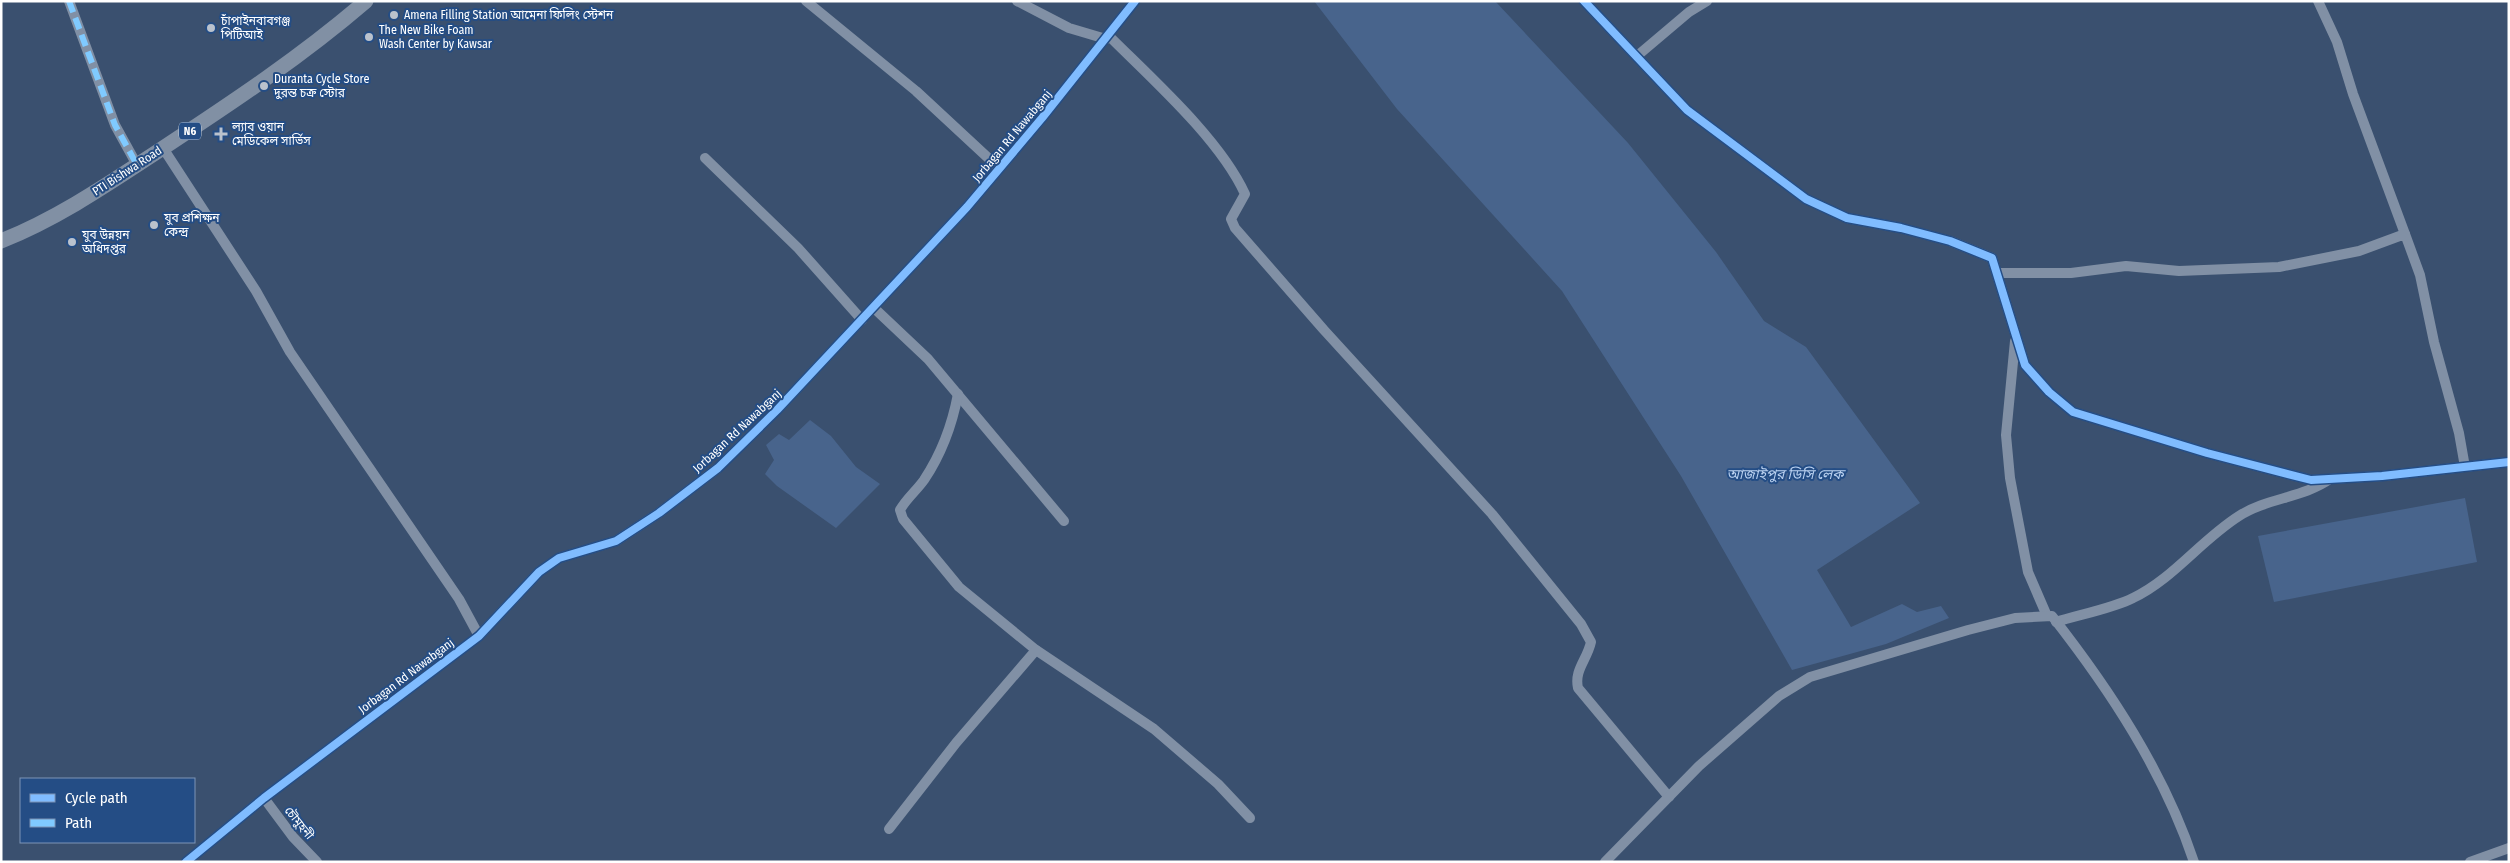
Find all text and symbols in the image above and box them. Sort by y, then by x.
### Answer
place label: Amena Filling Station আমেনা ফিলিং স্টেশন [404,7,614,22]
marker: Amena Filling Station আমেনা ফিলিং স্টেশন [388,9,400,21]
place label: চাঁপাইনবাবগঞ্জ পিটিআই [220,13,290,42]
marker: চাঁপাইনবাবগঞ্জ পিটিআই [205,22,217,34]
place label: The New Bike Foam Wash Center by Kawsar [379,23,493,51]
marker: The New Bike Foam Wash Center by Kawsar [363,31,375,43]
place label: Duranta Cycle Store দুরন্ত চক্র স্টোর [273,72,369,100]
marker: Duranta Cycle Store দুরন্ত চক্র স্টোর [258,80,270,92]
street label: Jorbagan Rd Nawabganj [969,87,1055,185]
place label: ল্যাব ওয়ান মেডিকেল সার্ভিস [231,120,311,148]
road number: N6 [179,122,201,140]
marker: ল্যাব ওয়ান মেডিকেল সার্ভিস [214,127,228,141]
street label: PTI Bishwa Road [90,143,164,199]
place label: যুব প্রশিক্ষন কেন্দ্র [163,210,220,239]
marker: যুব প্রশিক্ষন কেন্দ্র [148,219,160,231]
place label: যুব উন্নয়ন অধিদপ্তর [81,227,130,256]
marker: যুব উন্নয়ন অধিদপ্তর [66,236,78,248]
street label: Jorbagan Rd Nawabganj [690,386,784,476]
water label: আজাইপুর ডিসি লেক [1726,466,1846,483]
street label: Jorbagan Rd Nawabganj [356,636,456,716]
legend [20,778,195,843]
text: Cycle path [65,789,128,807]
street label: চৌমুহনী [281,803,318,843]
text: Path [65,814,92,832]

